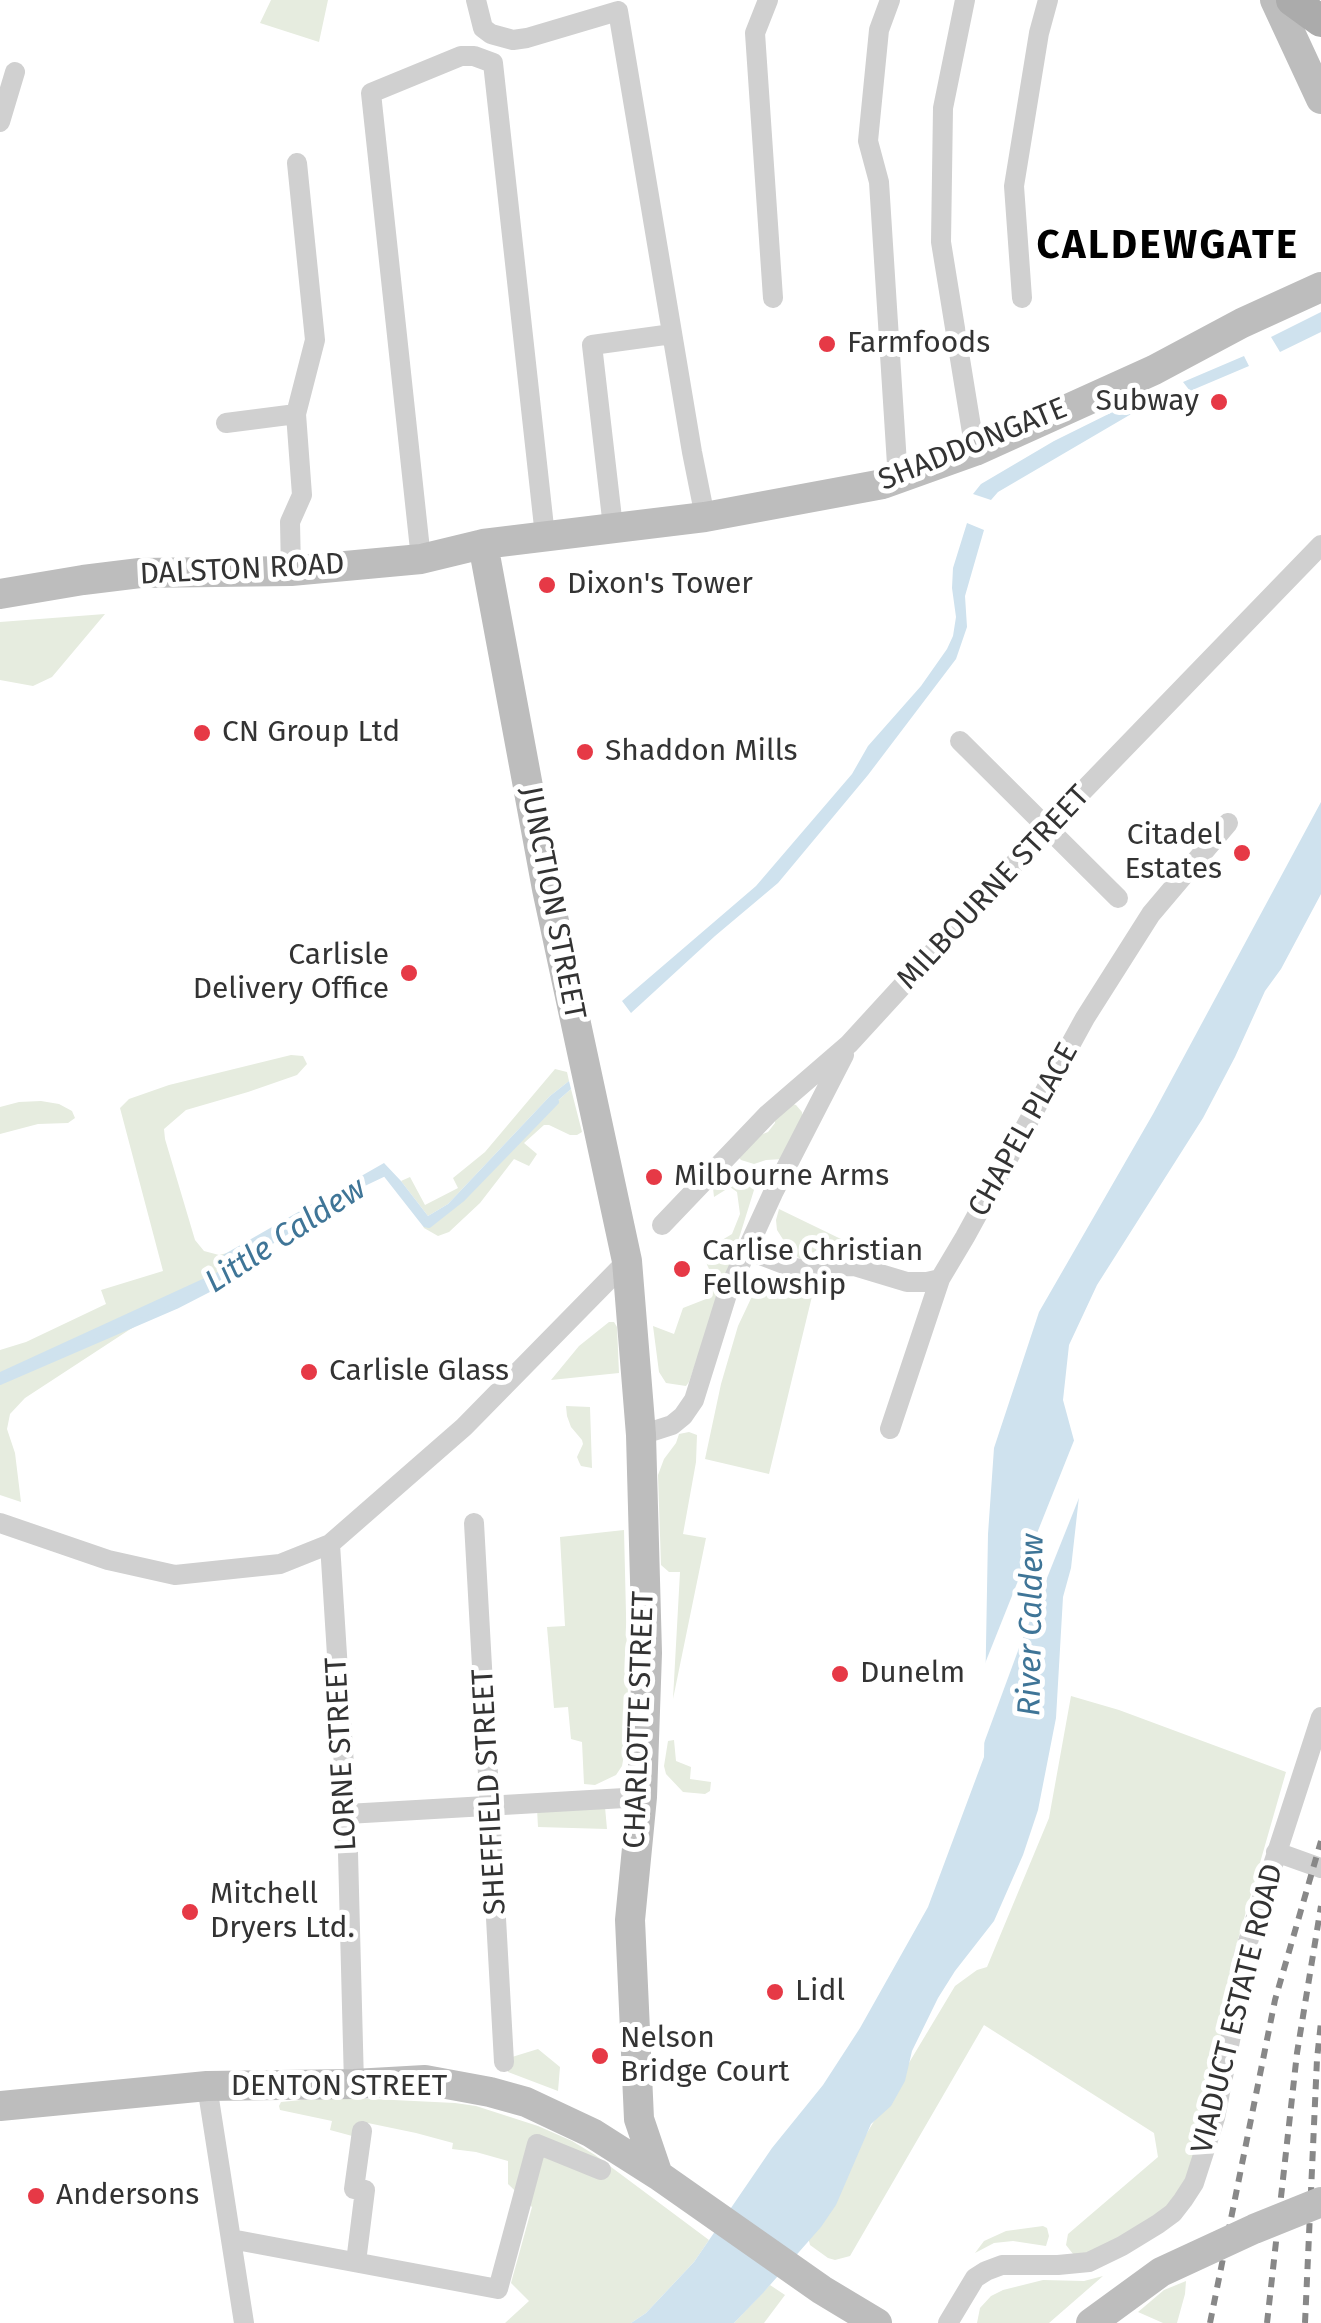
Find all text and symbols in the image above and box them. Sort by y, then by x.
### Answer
district label: CALDEWGATE [1036,223,1300,271]
place label: Farmfoods [847,326,990,362]
marker: Farmfoods [816,333,838,355]
place label: Subway [1096,384,1199,420]
street label: SHADDONGATE [874,391,1072,499]
marker: Subway [1208,391,1230,413]
street label: DALSTON ROAD [139,547,345,593]
place label: Dixon's Tower [567,567,753,603]
marker: Dixon's Tower [536,574,558,596]
place label: CN Group Ltd [222,715,400,751]
marker: CN Group Ltd [191,722,213,744]
place label: Shaddon Mills [605,734,798,770]
marker: Shaddon Mills [574,741,596,763]
street label: MILBOURNE STREET [890,779,1098,997]
street label: JUNCTION STREET [512,783,592,1023]
place label: Citadel Estates [1124,818,1222,888]
marker: Citadel Estates [1231,842,1253,864]
place label: Carlisle Delivery Office [193,938,389,1008]
marker: Carlisle Delivery Office [398,962,420,984]
street label: CHAPEL PLACE [962,1037,1086,1223]
place label: Milbourne Arms [674,1159,889,1195]
marker: Milbourne Arms [643,1166,665,1188]
water label: Little Caldew [199,1170,373,1302]
place label: Carlise Christian Fellowship [702,1234,923,1304]
marker: Carlise Christian Fellowship [671,1258,693,1280]
place label: Carlisle Glass [329,1354,509,1390]
marker: Carlisle Glass [298,1361,320,1383]
water label: River Caldew [1011,1533,1053,1717]
street label: CHARLOTTE STREET [618,1591,662,1849]
street label: LORNE STREET [319,1656,365,1852]
place label: Dunelm [860,1656,965,1692]
marker: Dunelm [829,1663,851,1685]
street label: SHEFFIELD STREET [466,1668,514,1916]
street label: VIADUCT ESTATE ROAD [1185,1860,1291,2158]
place label: Mitchell Dryers Ltd. [210,1877,355,1948]
marker: Mitchell Dryers Ltd. [179,1901,201,1923]
place label: Lidl [795,1974,845,2010]
marker: Lidl [764,1981,786,2003]
place label: Nelson Bridge Court [620,2021,789,2092]
marker: Nelson Bridge Court [589,2045,611,2067]
street label: DENTON STREET [231,2069,447,2105]
place label: Andersons [56,2178,199,2214]
marker: Andersons [25,2185,47,2207]

